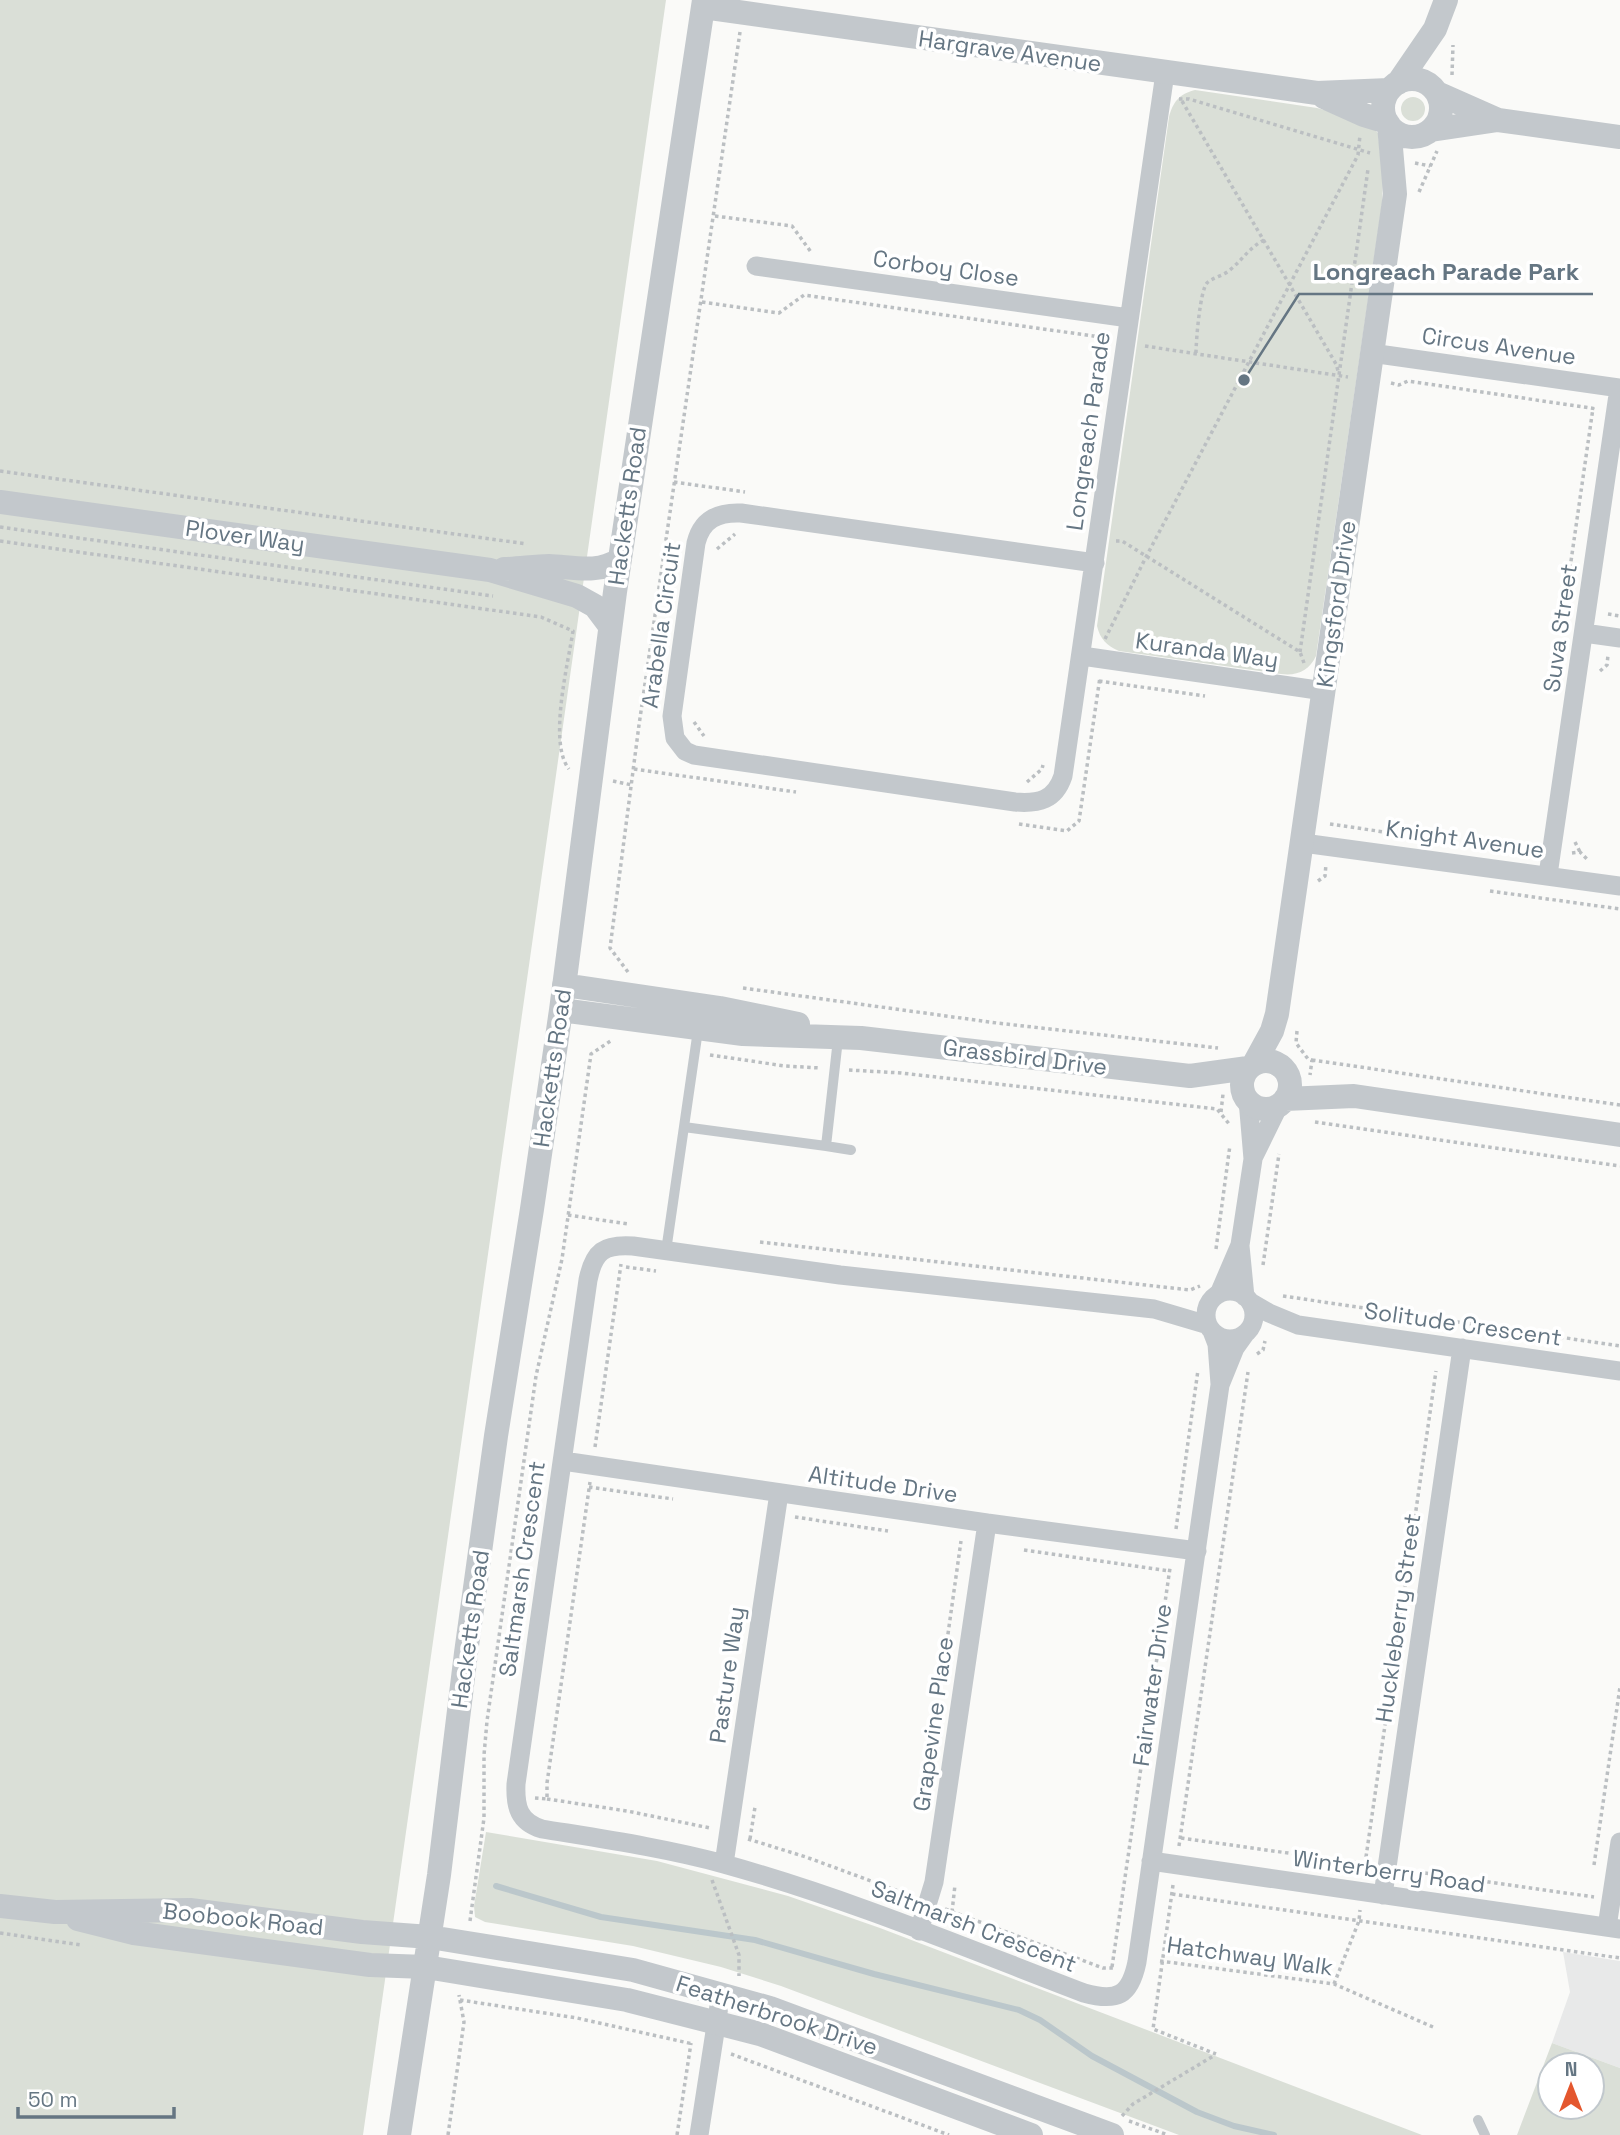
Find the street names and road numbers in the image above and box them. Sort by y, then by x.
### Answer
street label: Hargrave Avenue [917,23,1103,79]
street label: Corboy Close [871,243,1021,293]
street label: Circus Avenue [1420,320,1578,372]
street label: Longreach Parade [1059,330,1117,532]
street label: Hacketts Road [601,425,653,587]
street label: Plover Way [183,513,307,559]
street label: Kingsford Drive [1309,519,1363,689]
street label: Arabella Circuit [634,540,688,710]
street label: Suva Street [1536,562,1584,694]
street label: Kuranda Way [1134,625,1280,675]
street label: Knight Avenue [1384,813,1546,865]
street label: Hacketts Road [526,987,578,1149]
street label: Grassbird Drive [941,1032,1109,1082]
street label: Solitude Crescent [1362,1295,1564,1353]
street label: Saltmarsh Crescent [492,1459,552,1679]
street label: Altitude Drive [806,1459,960,1509]
street label: Huckleberry Street [1368,1512,1428,1724]
street label: Hacketts Road [444,1548,496,1710]
street label: Fairwater Drive [1126,1602,1178,1768]
street label: Pasture Way [703,1605,751,1745]
street label: Grapevine Place [906,1635,960,1813]
street label: Winterberry Road [1291,1843,1487,1899]
street label: Saltmarsh Crescent [867,1873,1081,1979]
street label: Boobook Road [161,1896,325,1942]
street label: Hatchway Walk [1165,1929,1335,1983]
street label: Featherbrook Drive [672,1968,882,2062]

